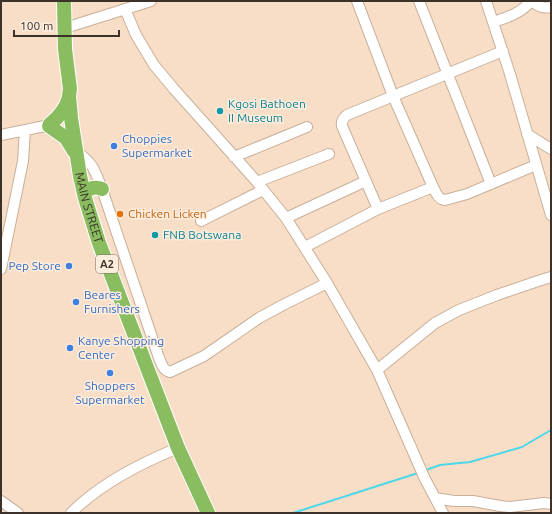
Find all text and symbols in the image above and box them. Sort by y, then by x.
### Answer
scale bar [14,12,119,38]
text: 100 m [20,19,53,32]
place label: Kgosi Bathoen II Museum [228,97,306,124]
marker: Kgosi Bathoen II Museum [215,106,225,116]
place label: Choppies Supermarket [122,132,192,159]
marker: Choppies Supermarket [109,141,119,151]
street label: MAIN STREET [73,171,106,245]
place label: Chicken Licken [128,207,207,220]
marker: Chicken Licken [115,209,125,219]
place label: FNB Botswana [163,228,241,241]
marker: FNB Botswana [150,230,160,240]
road number: A2 [96,255,118,273]
place label: Pep Store [9,259,61,272]
marker: Pep Store [64,261,74,271]
place label: Beares Furnishers [84,288,140,315]
marker: Beares Furnishers [71,297,81,307]
place label: Kanye Shopping Center [78,334,164,361]
marker: Kanye Shopping Center [65,343,75,353]
marker: Shoppers Supermarket [105,368,115,378]
place label: Shoppers Supermarket [75,379,145,406]

